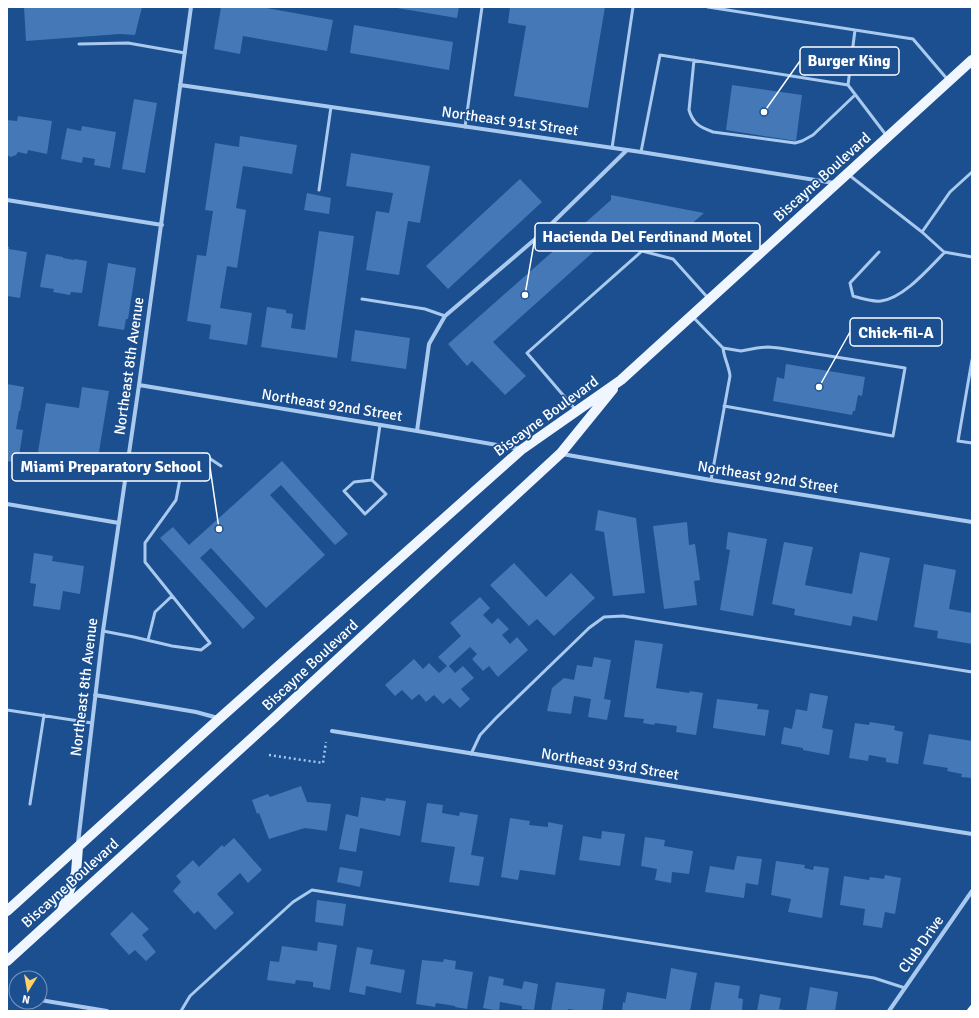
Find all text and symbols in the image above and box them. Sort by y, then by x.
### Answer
callout: Burger King [800,47,899,75]
text: Burger King [807,51,891,71]
street label: Northeast 91st Street [440,102,580,140]
street label: Biscayne Boulevard [770,129,874,225]
callout: Hacienda Del Ferdinand Motel [535,223,760,251]
text: Hacienda Del Ferdinand Motel [542,227,752,247]
street label: Northeast 8th Avenue [110,296,148,436]
callout: Chick-fil-A [850,318,942,346]
text: Chick-fil-A [858,323,935,343]
street label: Biscayne Boulevard [490,372,602,460]
street label: Northeast 92nd Street [260,385,404,425]
callout: Miami Preparatory School [12,453,210,481]
text: Miami Preparatory School [20,457,202,477]
street label: Northeast 92nd Street [696,457,840,497]
street label: Biscayne Boulevard [258,616,362,714]
street label: Northeast 8th Avenue [67,617,101,757]
street label: Northeast 93rd Street [540,744,680,784]
street label: Biscayne Boulevard [18,835,122,931]
street label: Club Drive [895,912,947,976]
north arrow [8,970,48,1010]
text: N [21,992,31,1006]

